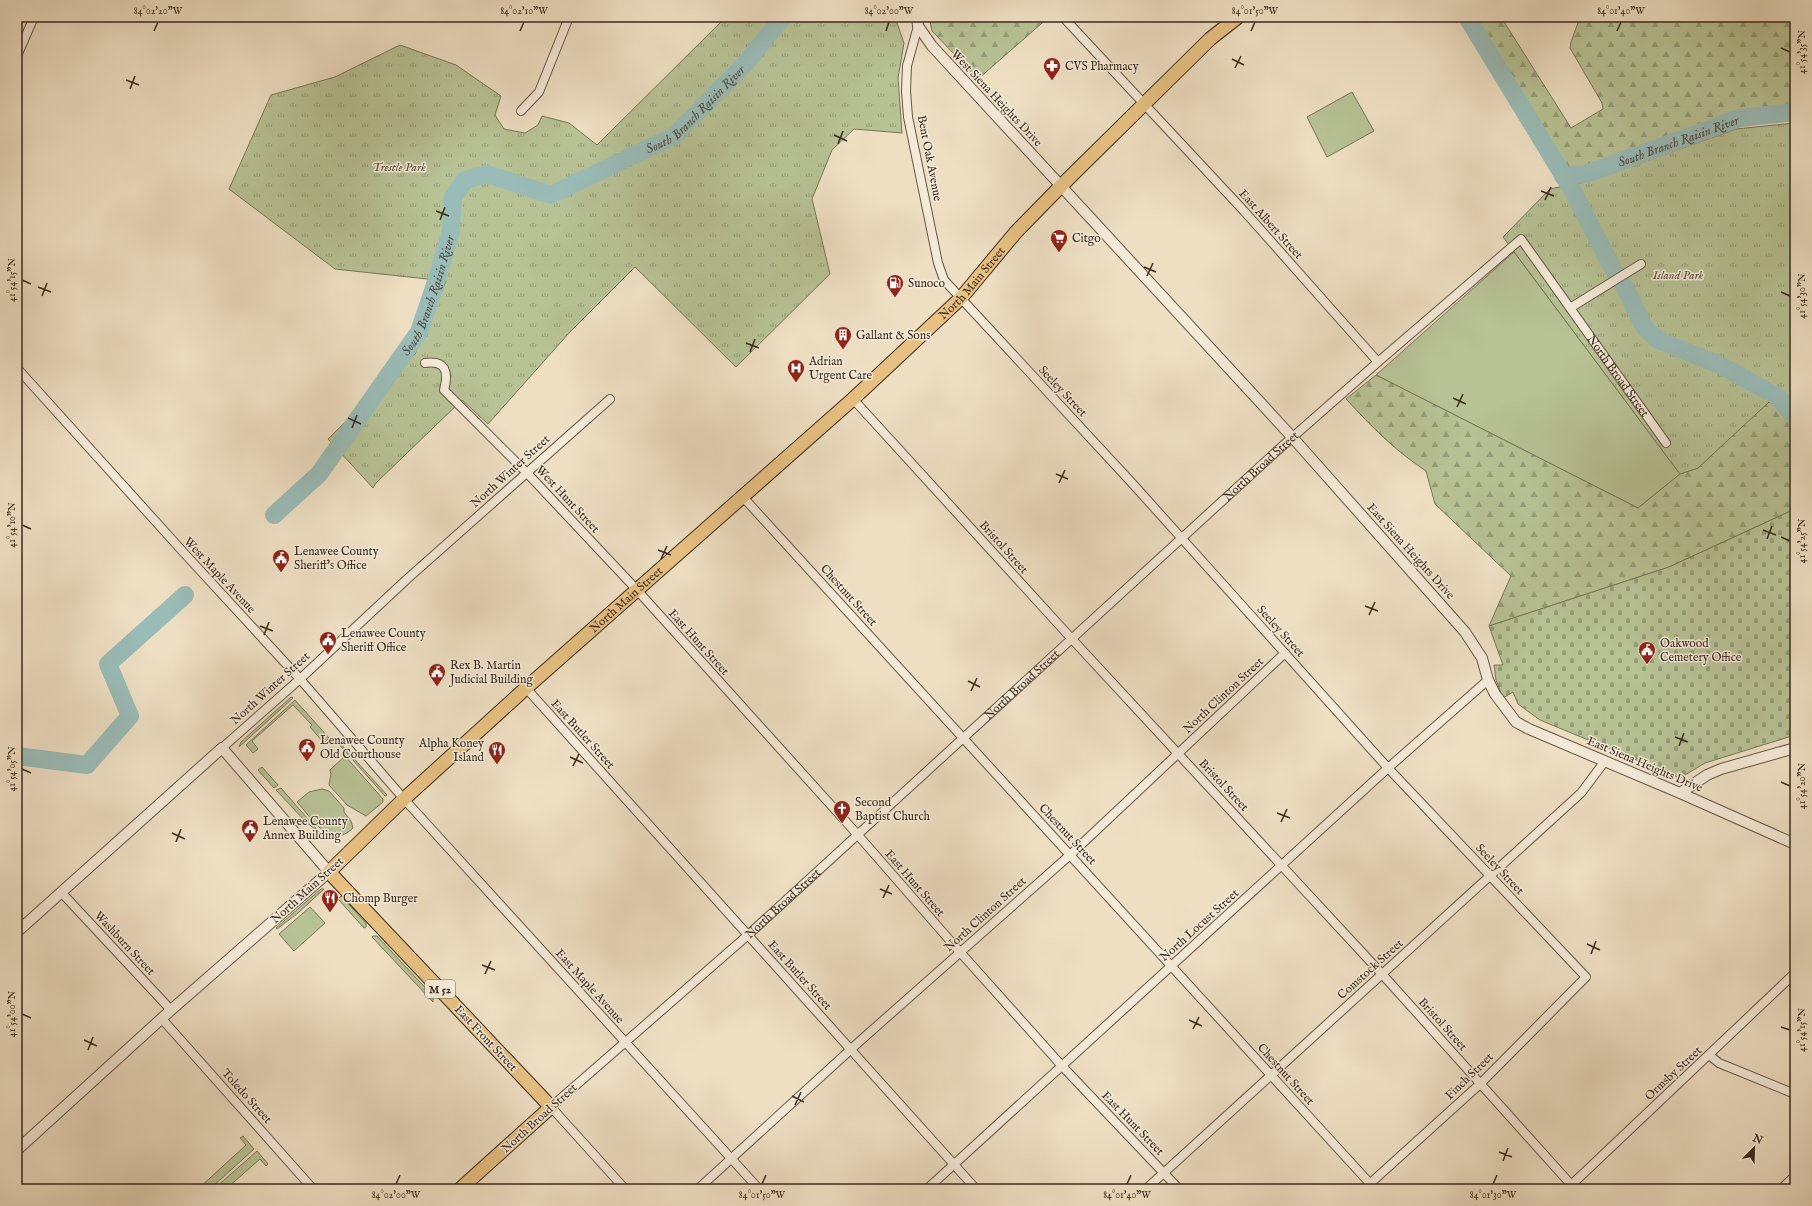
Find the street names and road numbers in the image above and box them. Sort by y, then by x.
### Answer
street label: West Siena Heights Drive [948,47,1046,150]
street label: Bent Oak Avenue [914,114,945,203]
street label: East Albert Street [1235,186,1306,262]
street label: North Main Street [936,244,1009,323]
street label: North Broad Street [1584,332,1652,420]
street label: Seeley Street [1035,363,1090,420]
street label: North Broad Street [1220,428,1302,504]
street label: North Winter Street [468,432,553,511]
street label: West Hunt Street [533,463,603,536]
street label: East Siena Heights Drive [1364,500,1458,603]
street label: Bristol Street [976,518,1031,577]
street label: West Maple Avenue [180,534,259,617]
street label: Chestnut Street [817,561,880,629]
street label: North Main Street [587,564,666,636]
street label: Seeley Street [1254,602,1308,660]
street label: East Hunt Street [665,606,732,678]
street label: North Broad Street [981,647,1063,723]
street label: North Winter Street [228,649,313,728]
street label: North Clinton Street [1180,654,1267,737]
street label: East Butler Street [548,697,618,772]
street label: East Siena Heights Drive [1585,733,1705,796]
street label: Bristol Street [1196,756,1252,815]
street label: Chestnut Street [1036,801,1100,868]
street label: Seeley Street [1472,841,1527,898]
street label: East Hunt Street [881,847,948,920]
street label: North Main Street [268,854,347,927]
street label: North Broad Street [742,865,824,942]
street label: North Clinton Street [941,874,1029,955]
street label: North Locust Street [1157,886,1242,965]
street label: Washburn Street [91,908,158,979]
street label: Comstock Street [1334,936,1406,1003]
street label: East Butler Street [765,938,835,1013]
street label: East Maple Avenue [551,946,627,1028]
road number: M 52 [425,980,455,998]
street label: Bristol Street [1415,995,1470,1054]
street label: East Front Street [451,1002,520,1075]
street label: Chestnut Street [1254,1040,1317,1108]
street label: Ormsby Street [1642,1043,1705,1104]
street label: Finch Street [1442,1050,1497,1103]
street label: Toledo Street [218,1066,275,1127]
street label: North Broad Street [498,1080,580,1156]
street label: East Hunt Street [1098,1088,1167,1159]

